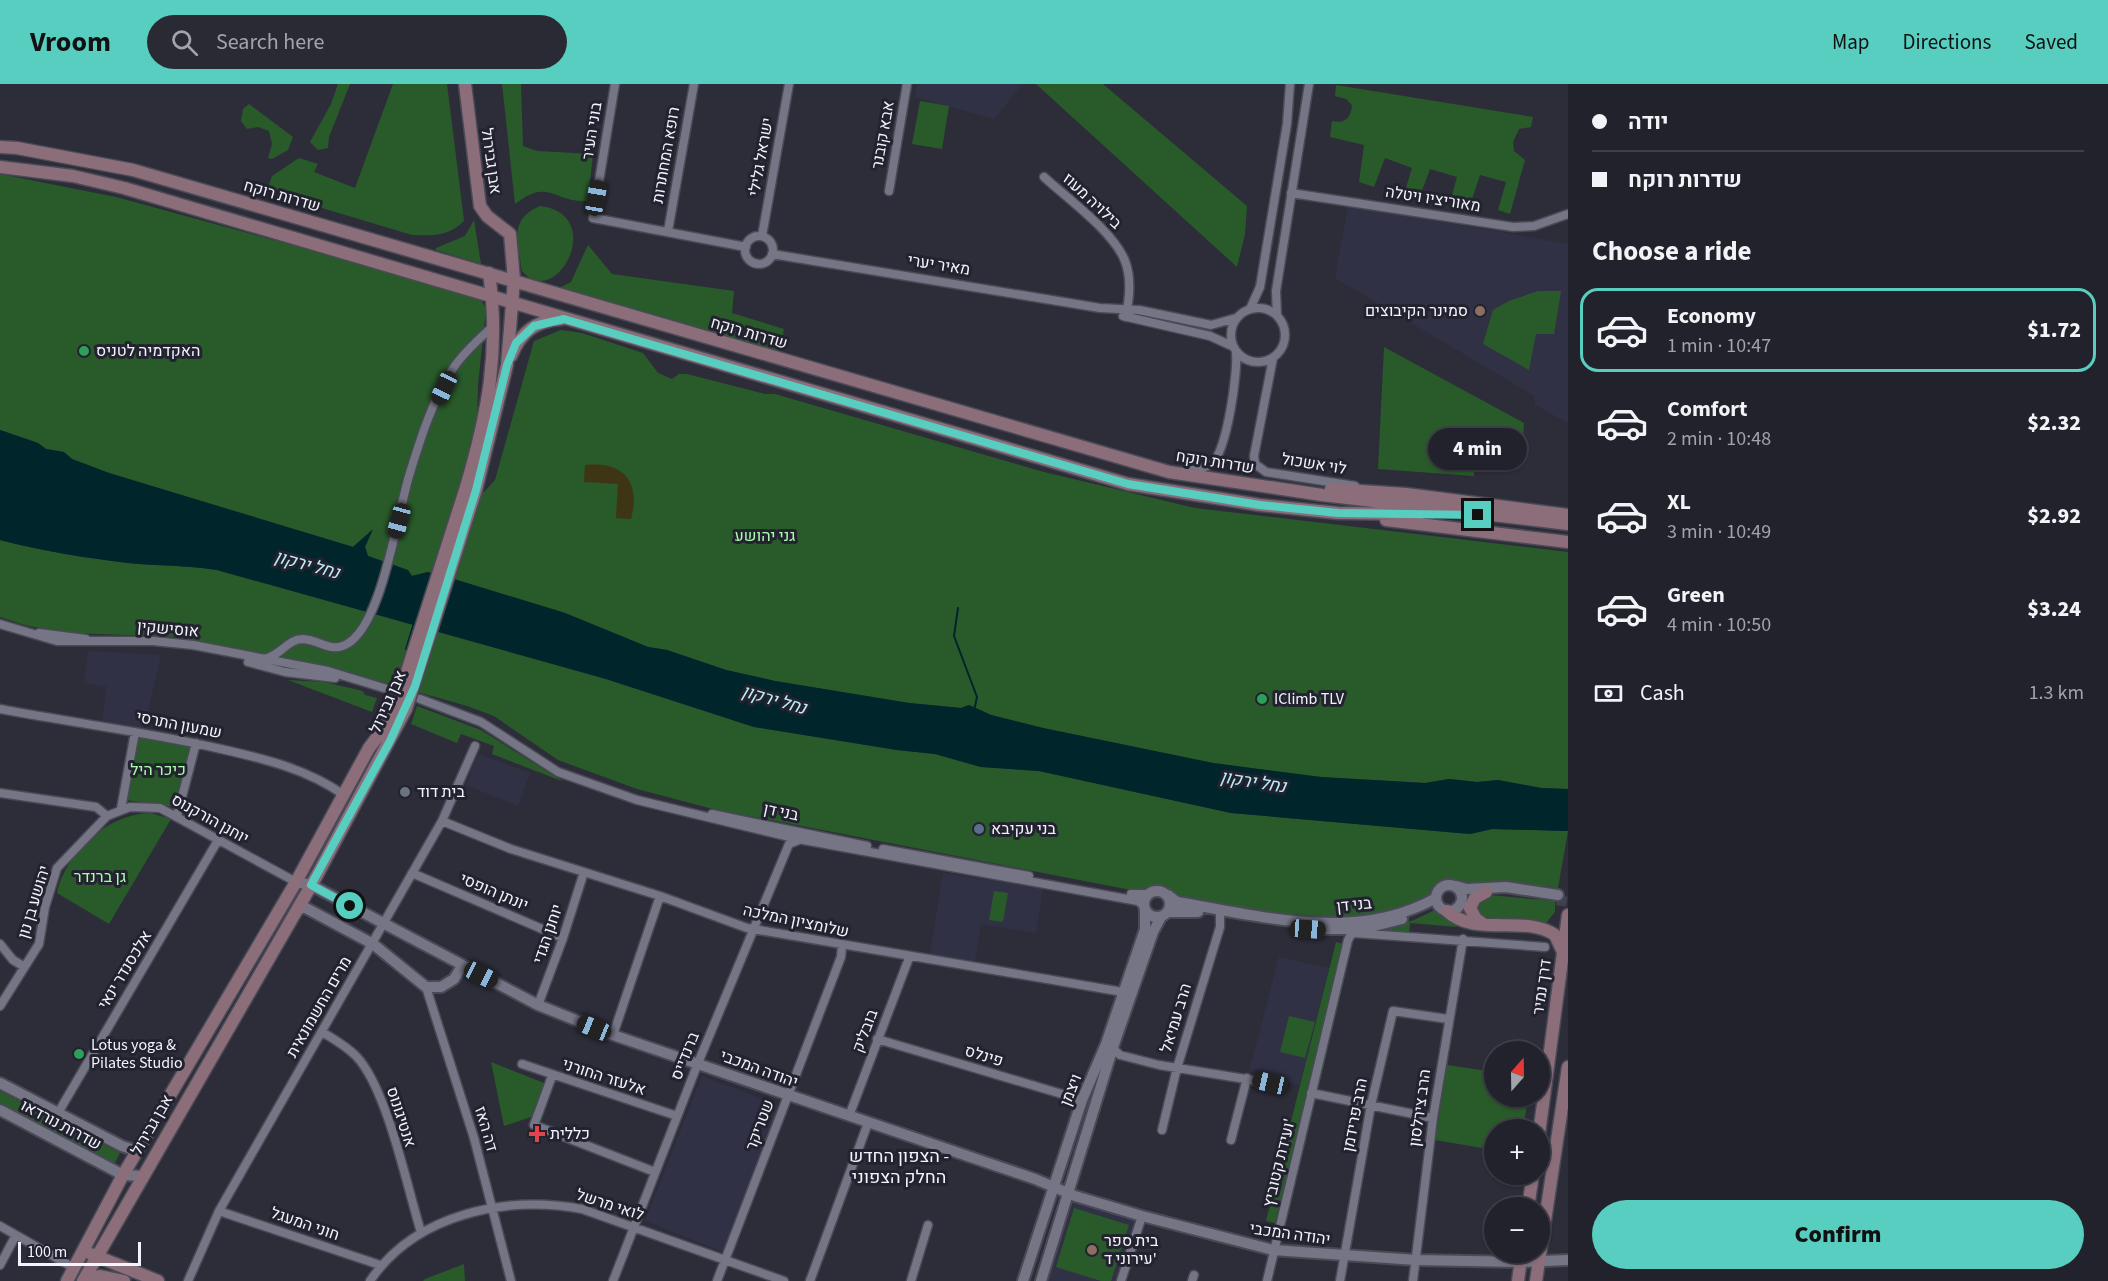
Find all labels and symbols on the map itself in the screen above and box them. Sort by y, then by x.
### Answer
street label: אבא קובנר [866,99,900,171]
street label: בוני העיר [577,100,608,162]
street label: רופא המחתרות [647,105,685,205]
street label: ישראל גלילי [743,116,779,198]
street label: אבן גבירול [475,126,507,196]
street label: בילויה מעוז [1058,168,1127,234]
street label: שדרות רוקח [241,175,323,217]
car [584,179,608,217]
street label: מאוריציו ויטלה [1384,181,1482,217]
street label: מאיר יערי [906,249,972,281]
place label: סמינר הקיבוצים [1365,300,1468,322]
marker: סמינר הקיבוצים [1473,304,1487,318]
street label: שדרות רוקח [708,312,790,354]
place label: האקדמיה לטניס [96,340,200,362]
marker: האקדמיה לטניס [77,344,91,358]
car [428,368,460,408]
callout: 4 min [1428,428,1528,470]
street label: שדרות רוקח [1174,445,1256,479]
street label: לוי אשכול [1280,448,1348,480]
car [386,501,412,541]
route end [1464,501,1491,528]
park label: גני יהושע [735,525,795,547]
water label: נחל ירקון [272,544,344,586]
street label: אוסישקין [136,615,200,643]
street label: אבן גבירול [364,667,412,737]
water label: נחל ירקון [739,679,811,722]
place label: IClimb TLV [1274,688,1345,710]
marker: IClimb TLV [1255,692,1269,706]
street label: שמעון התרסי [134,706,224,744]
park label: כיכר היל [130,759,186,781]
water label: נחל ירקון [1218,764,1289,800]
place label: בית דוד [417,781,465,803]
marker: בית דוד [398,785,412,799]
street label: יוחנן הורקנוס [167,789,253,849]
street label: בני דן [761,798,801,827]
place label: בני עקיבא [991,818,1057,840]
marker: בני עקיבא [972,822,986,836]
street label: יהושע בן נון [12,863,56,941]
park label: גן ברנדר [74,866,126,888]
street label: יונתן הופסי [456,868,532,916]
route start [336,892,363,919]
street label: בני דן [1335,892,1373,918]
street label: שלומציון המלכה [741,899,851,943]
street label: יוחנן הגדי [528,901,568,967]
car [1289,919,1327,939]
street label: אלכסנדר ינאי [93,927,157,1013]
street label: מרים החשמונאית [281,952,357,1062]
street label: דרך נמיר [1527,958,1557,1016]
car [461,959,501,991]
street label: הרב עמיאל [1155,981,1197,1055]
street label: בובליק [847,1006,883,1056]
car [574,1013,614,1043]
street label: ברנדייס [665,1028,705,1083]
place label: Lotus yoga & Pilates Studio [91,1034,183,1074]
street label: פינלס [962,1040,1006,1072]
north arrow [1484,1041,1550,1107]
street label: יהודה המכבי [717,1045,801,1093]
marker: Lotus yoga & Pilates Studio [72,1047,86,1061]
street label: אלעזר החורני [559,1053,649,1101]
street label: הרב צירלסון [1404,1068,1436,1148]
car [1250,1070,1290,1096]
street label: ויצמן [1055,1071,1087,1109]
street label: הרב פרידמן [1337,1076,1373,1154]
street label: אנטיגונוס [381,1084,421,1150]
street label: אבן גבירול [126,1091,178,1159]
street label: שדרות נורדאו [17,1095,105,1155]
street label: שטריקר [740,1096,780,1154]
street label: דה האז [469,1104,503,1154]
street label: ועידת קטוביץ' [1257,1116,1301,1210]
place label: כללית [550,1123,590,1145]
marker: כללית [528,1125,546,1143]
district label: הצפון החדש - החלק הצפוני [849,1144,949,1190]
street label: לואי מרשל [573,1184,647,1226]
street label: חוני המעגל [268,1202,342,1246]
street label: יהודה המכבי [1248,1217,1332,1251]
place label: בית ספר עירוני ד' [1104,1230,1159,1270]
scale bar [18,1239,141,1266]
marker: בית ספר עירוני ד' [1085,1243,1099,1257]

